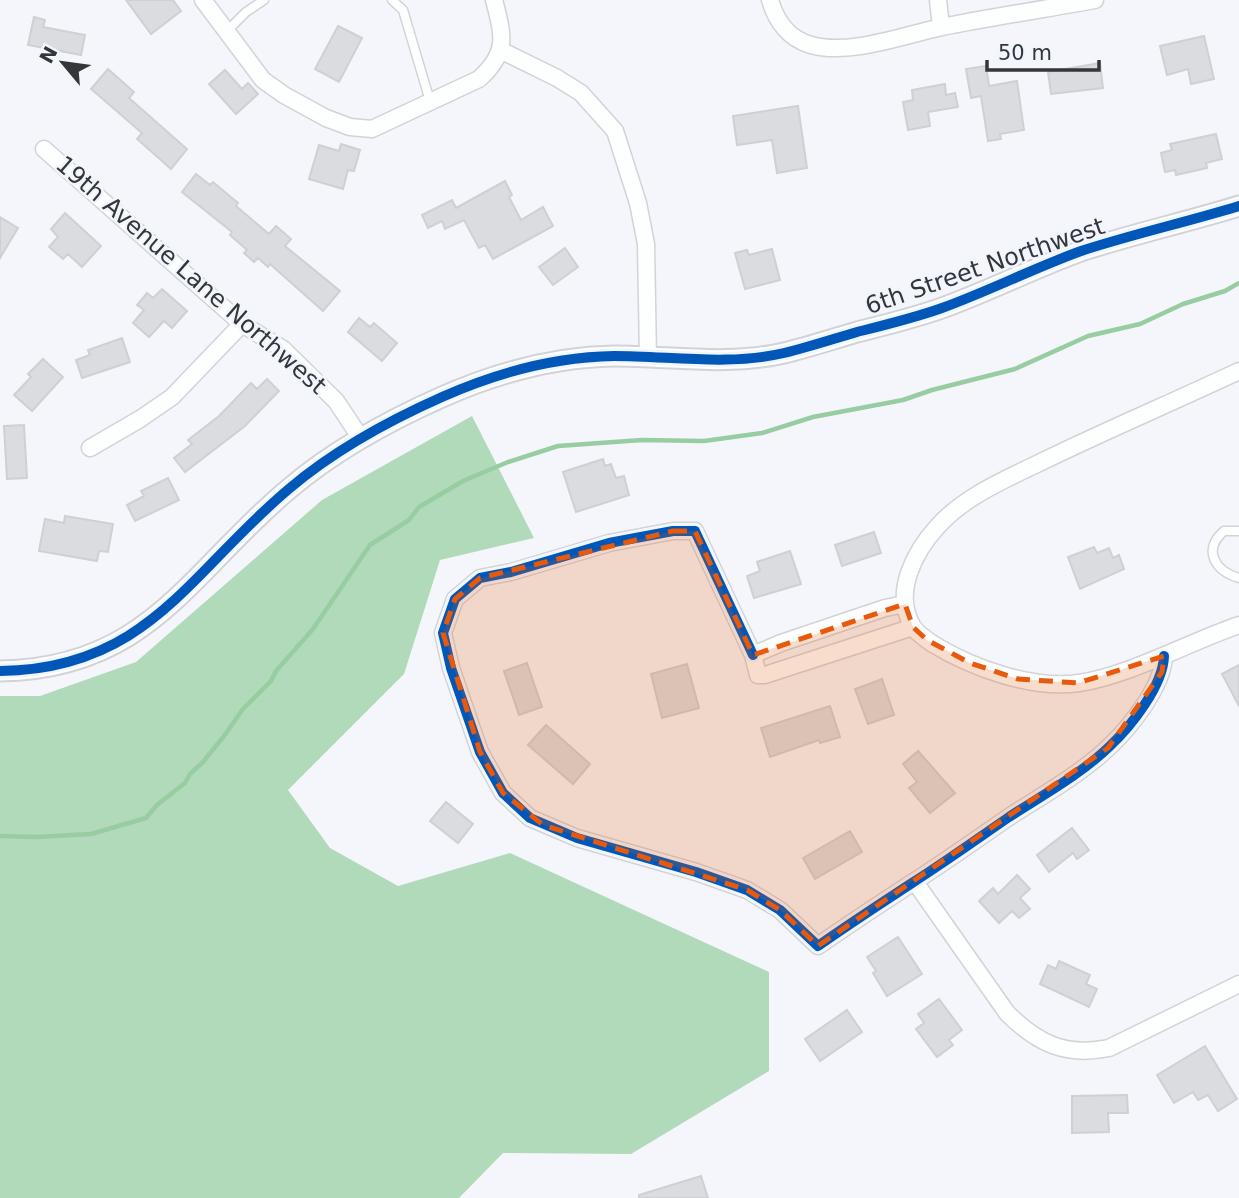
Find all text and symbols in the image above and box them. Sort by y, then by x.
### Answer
north arrow [28,28,98,98]
scale bar [987,28,1099,72]
text: 50 m [998,41,1052,65]
text: N [35,42,62,67]
street label: 19th Avenue Lane Northwest [50,150,332,400]
street label: 6th Street Northwest [862,212,1108,320]

